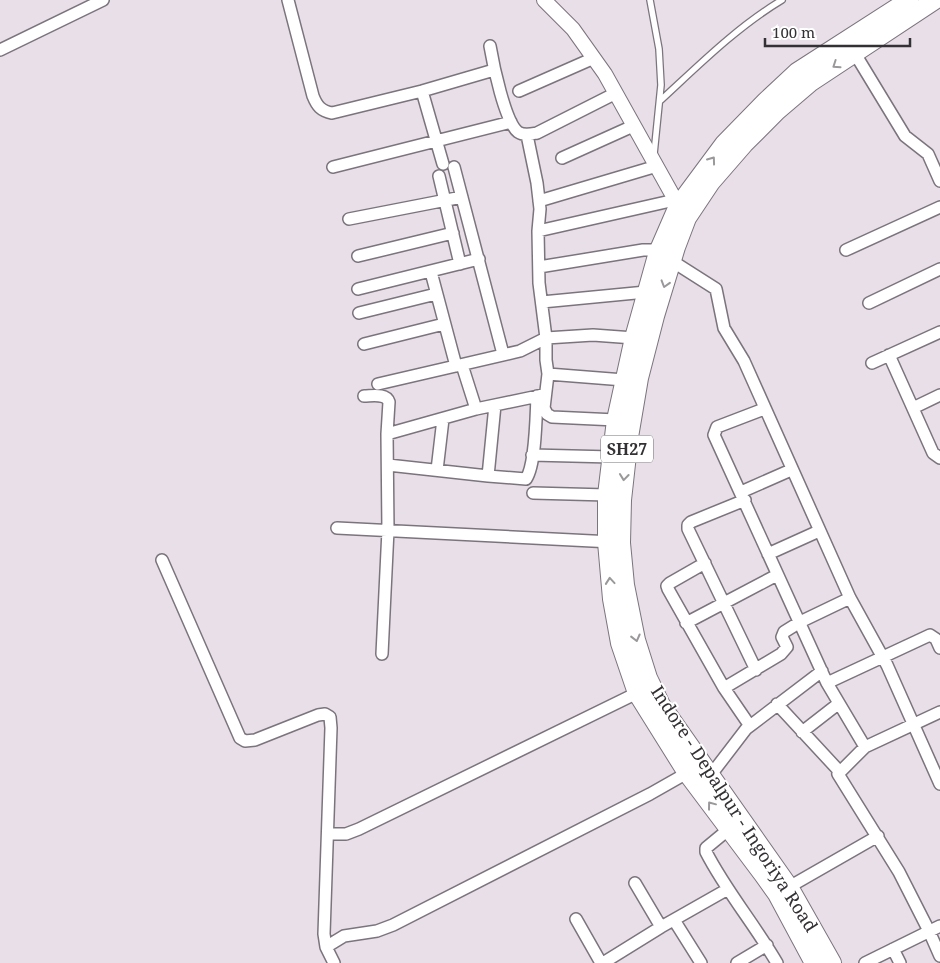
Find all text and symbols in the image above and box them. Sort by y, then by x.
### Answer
scale bar [765,15,910,47]
text: 100 m [772,22,815,42]
one-way arrow [832,59,842,68]
one-way arrow [707,157,715,166]
one-way arrow [660,280,670,288]
road number: SH27 [601,436,653,462]
one-way arrow [619,474,630,482]
one-way arrow [605,577,616,585]
one-way arrow [630,634,641,643]
street label: Indore - Depalpur - Ingoriya Road [646,681,824,936]
one-way arrow [708,801,717,811]

